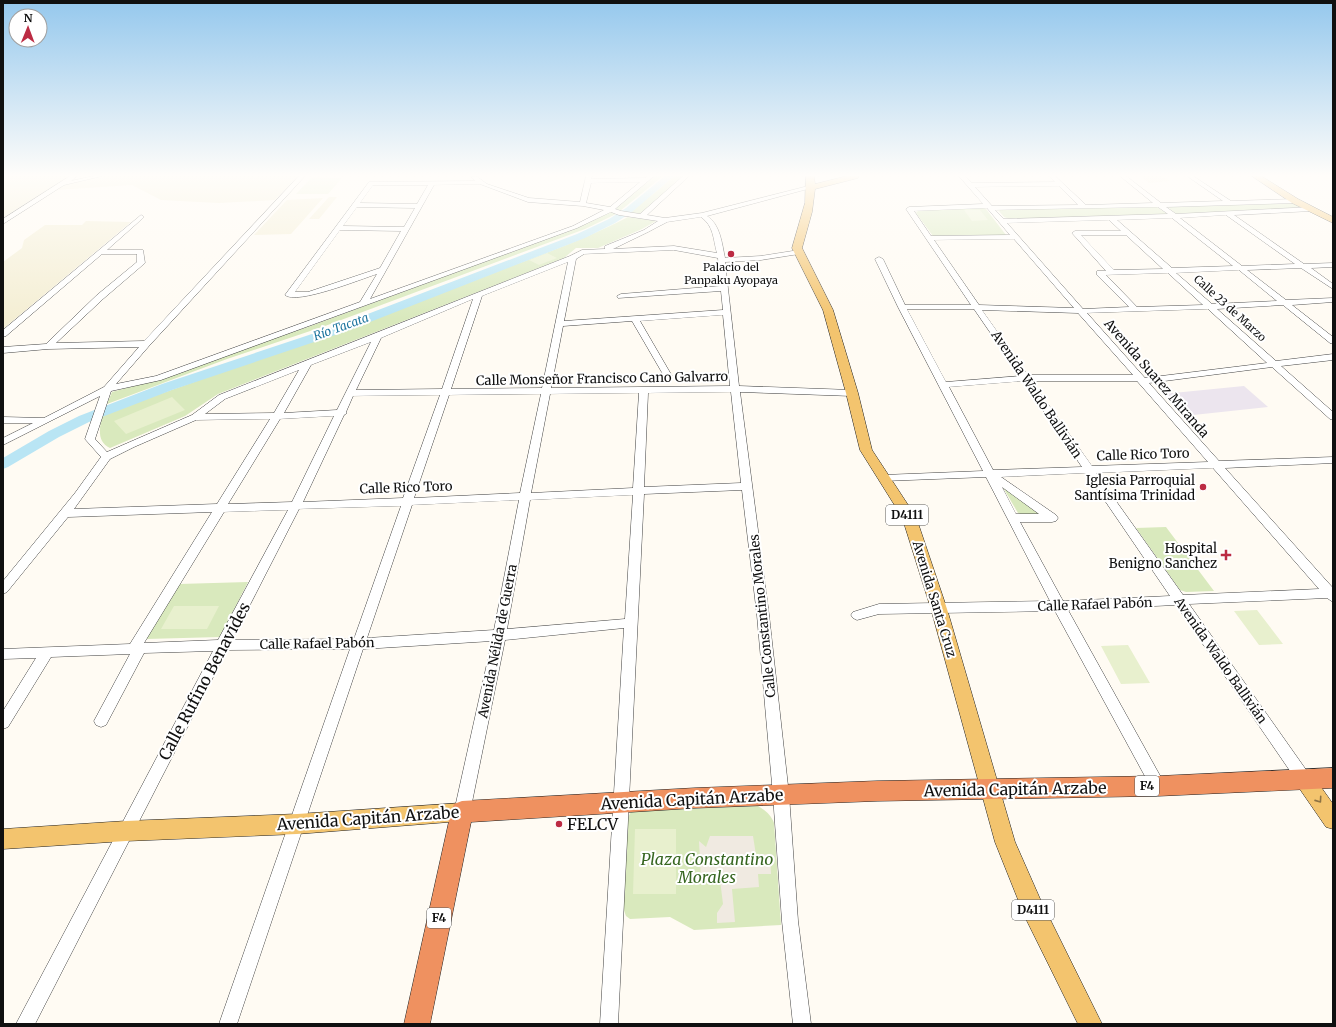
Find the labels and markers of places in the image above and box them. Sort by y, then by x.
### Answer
marker: Palacio del Panpaku Ayopaya [726,249,736,259]
place label: Palacio del Panpaku Ayopaya [684,260,778,287]
place label: Iglesia Parroquial Santísima Trinidad [1074,472,1195,504]
marker: Iglesia Parroquial Santísima Trinidad [1198,482,1208,492]
place label: Hospital Benigno Sanchez [1109,540,1217,572]
marker: Hospital Benigno Sanchez [1220,549,1232,561]
place label: FELCV [567,814,619,834]
marker: FELCV [554,819,564,829]

